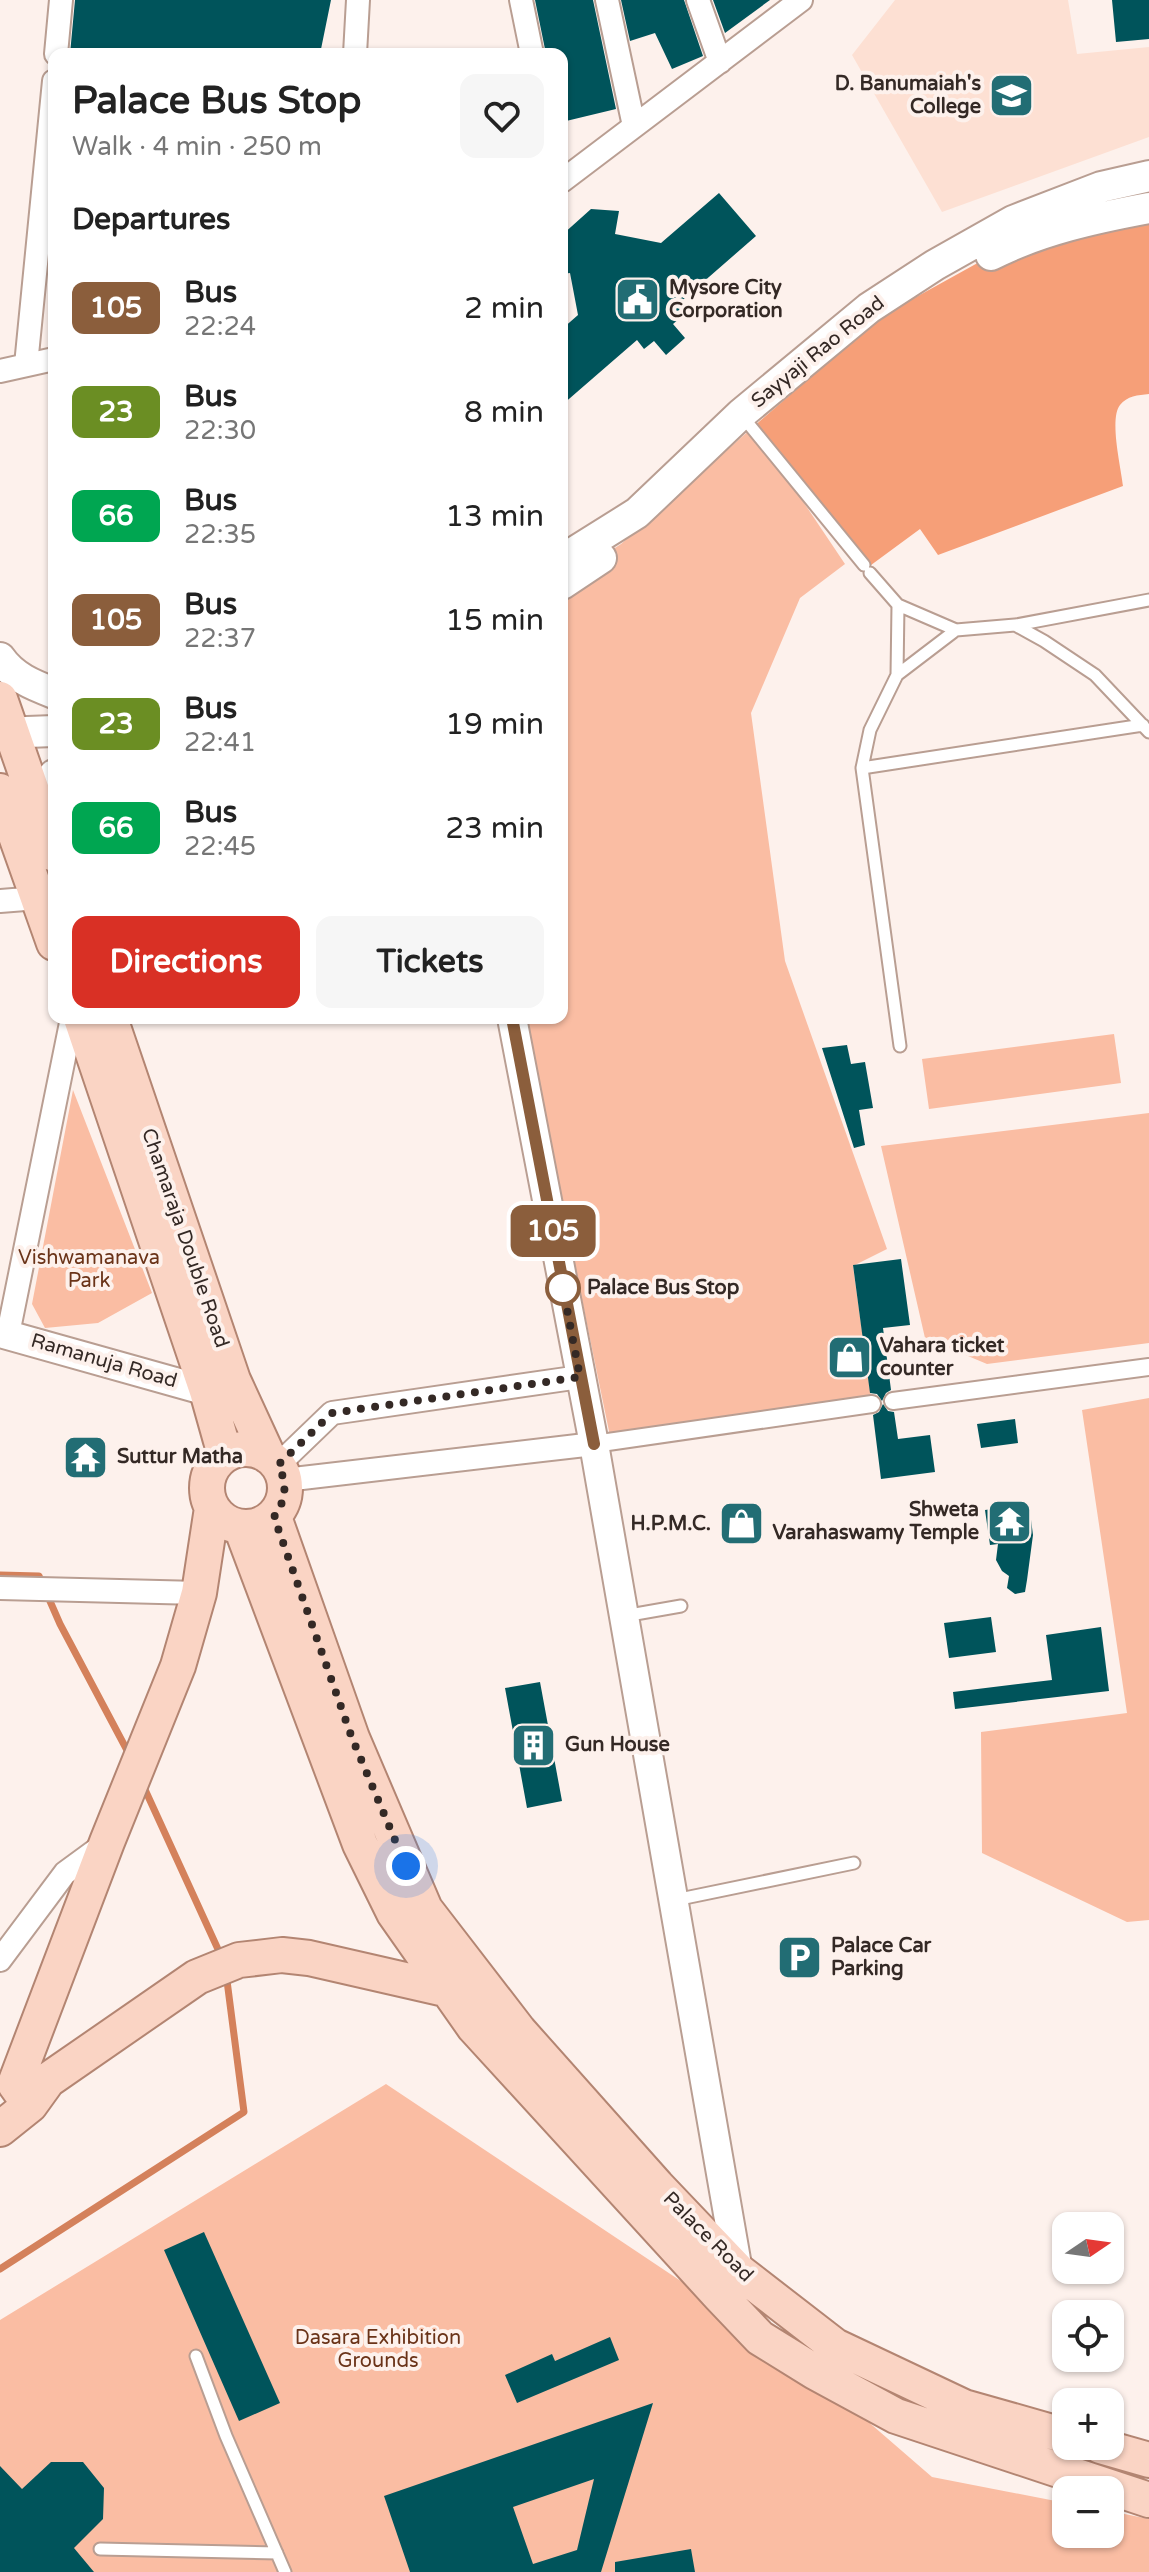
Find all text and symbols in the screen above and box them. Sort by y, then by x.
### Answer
place label: D. Banumaiah's College [835,72,981,119]
school or university icon: D. Banumaiah's College [988,72,1036,120]
button: heart [460,74,544,158]
text: Palace Bus Stop [72,78,361,124]
text: Walk · 4 min · 250 m [72,131,322,162]
text: Departures [72,201,230,238]
text: Bus [184,274,237,311]
public building icon: Mysore City Corporation [614,276,662,324]
place label: Mysore City Corporation [669,276,783,323]
text: 2 min [464,290,544,327]
text: 105 [90,291,142,325]
street label: Sayyaji Rao Road [747,291,889,413]
text: 22:24 [184,311,256,342]
text: Bus [184,378,237,415]
text: 8 min [464,394,544,431]
text: 23 [98,395,134,429]
text: 22:30 [184,415,256,446]
text: Bus [184,482,237,519]
text: 13 min [445,498,544,535]
text: 66 [98,499,134,533]
text: 22:35 [184,519,256,550]
text: Bus [184,586,237,623]
text: 15 min [445,602,544,639]
text: 105 [90,603,142,637]
text: 22:37 [184,623,256,654]
text: Bus [184,690,237,727]
text: 19 min [445,706,544,743]
text: 23 [98,707,134,741]
text: 22:41 [184,727,256,758]
text: Bus [184,794,237,831]
text: 23 min [445,810,544,847]
text: 66 [98,811,134,845]
text: 22:45 [184,831,256,862]
button: Directions [72,916,300,1008]
button: Tickets [316,916,544,1008]
street label: Chamaraja Double Road [136,1125,234,1351]
line badge: 105 [507,1205,599,1257]
text: 105 [527,1214,579,1248]
park label: Vishwamanava Park [18,1246,160,1293]
marker: Palace Bus Stop [546,1271,580,1305]
place label: Palace Bus Stop [587,1276,740,1300]
street label: Ramanuja Road [28,1329,180,1393]
shop icon: Vahara ticket counter [825,1333,873,1381]
place label: Vahara ticket counter [880,1334,1005,1381]
temple icon: Suttur Matha [62,1433,110,1481]
place label: Suttur Matha [117,1445,243,1469]
place label: Shweta Varahaswamy Temple [773,1498,979,1545]
temple icon: Shweta Varahaswamy Temple [986,1498,1034,1546]
shop icon: H.P.M.C. [718,1500,766,1548]
place label: H.P.M.C. [631,1512,711,1536]
building icon: Gun House [510,1721,558,1769]
place label: Gun House [565,1733,670,1757]
your location [386,1846,426,1886]
parking icon: Palace Car Parking [776,1934,824,1982]
place label: Palace Car Parking [831,1934,932,1981]
street label: Palace Road [658,2187,758,2287]
north arrow [1052,2212,1124,2284]
map controls [1052,2212,1124,2548]
button: locate [1052,2300,1124,2372]
park label: Dasara Exhibition Grounds [295,2326,461,2373]
button: + [1052,2388,1124,2460]
button: − [1052,2476,1124,2548]

